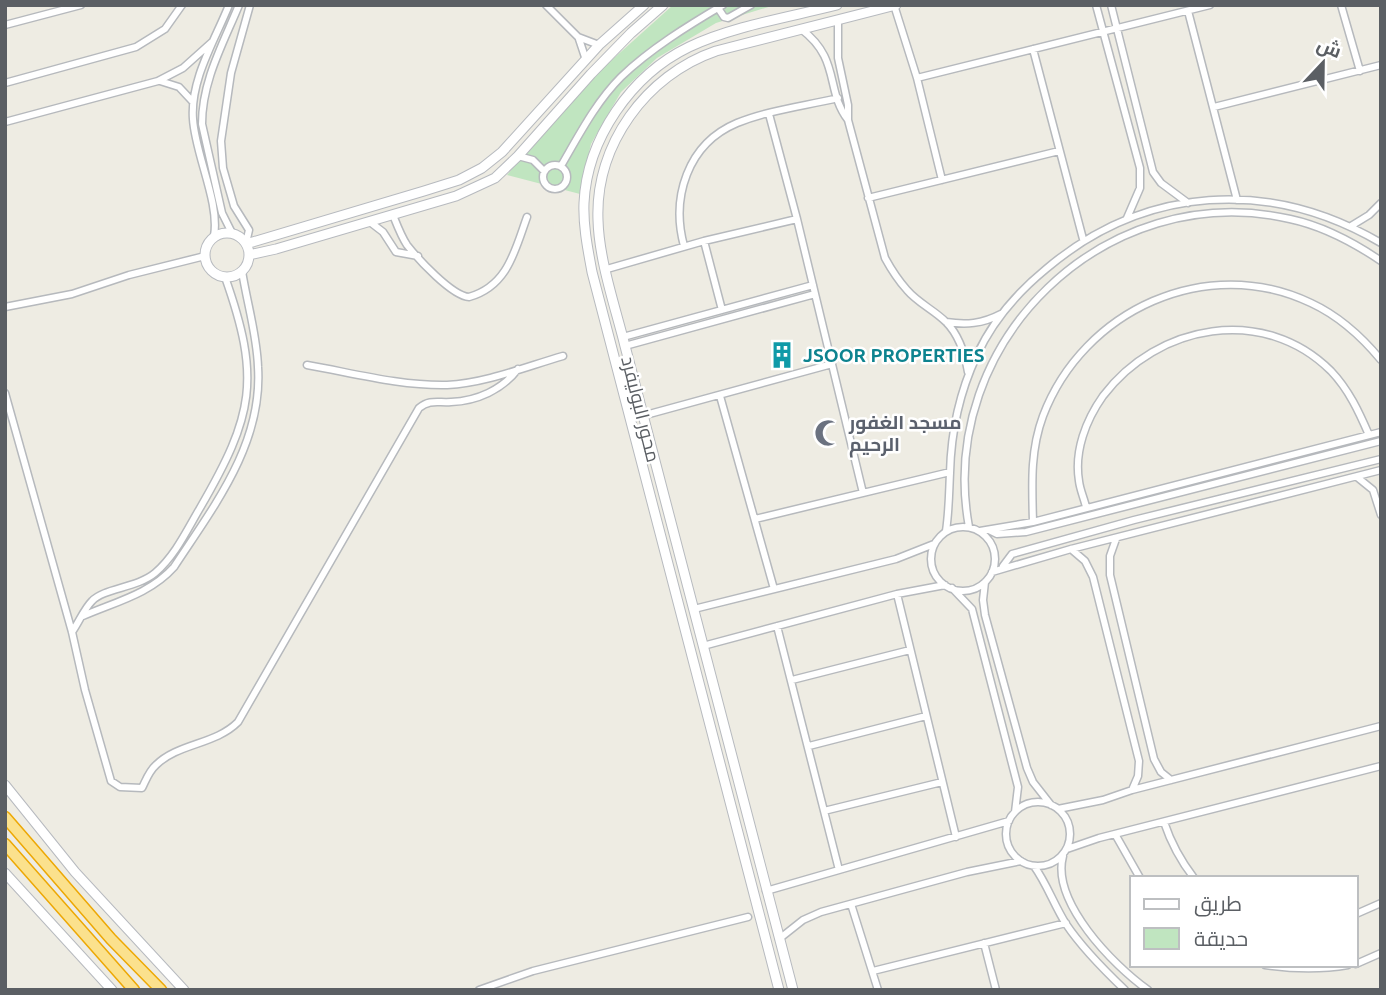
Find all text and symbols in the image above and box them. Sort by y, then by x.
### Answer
north arrow [1288,28,1358,98]
text: ش [1314,32,1345,63]
building icon: JSOOR PROPERTIES [767,340,797,370]
place label: JSOOR PROPERTIES [803,344,985,366]
street label: محور البوليفرد [616,354,665,465]
place label: مسجد الغفور الرحيم [848,411,962,458]
mosque icon: مسجد الغفور الرحيم [813,418,843,448]
legend [1130,876,1358,967]
text: طريق [1194,891,1242,917]
text: حديقة [1194,926,1248,950]

